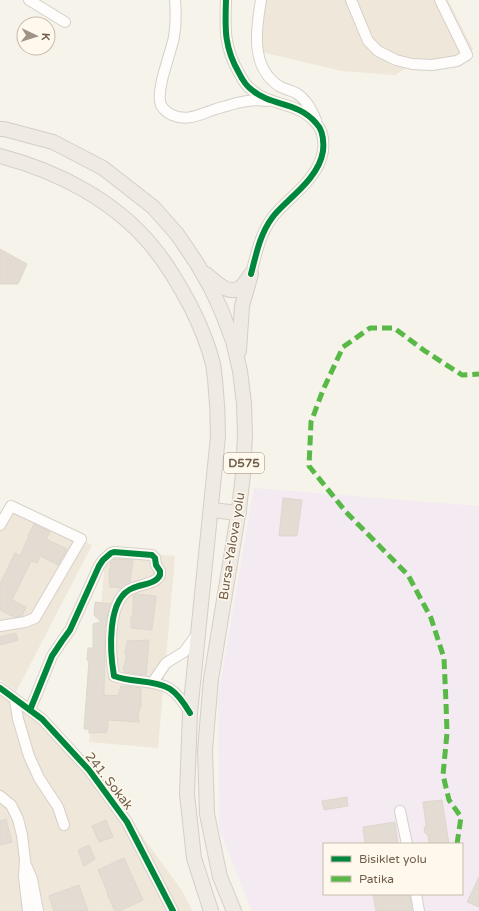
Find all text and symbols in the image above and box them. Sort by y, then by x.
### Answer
north arrow [16,16,56,56]
text: K [39,33,52,41]
road number: D575 [224,453,264,473]
street label: Bursa-Yalova yolu [216,491,248,601]
street label: 241. Sokak [82,749,136,813]
legend [323,843,463,895]
text: Bisiklet yolu [359,852,427,866]
text: Patika [359,872,394,886]

